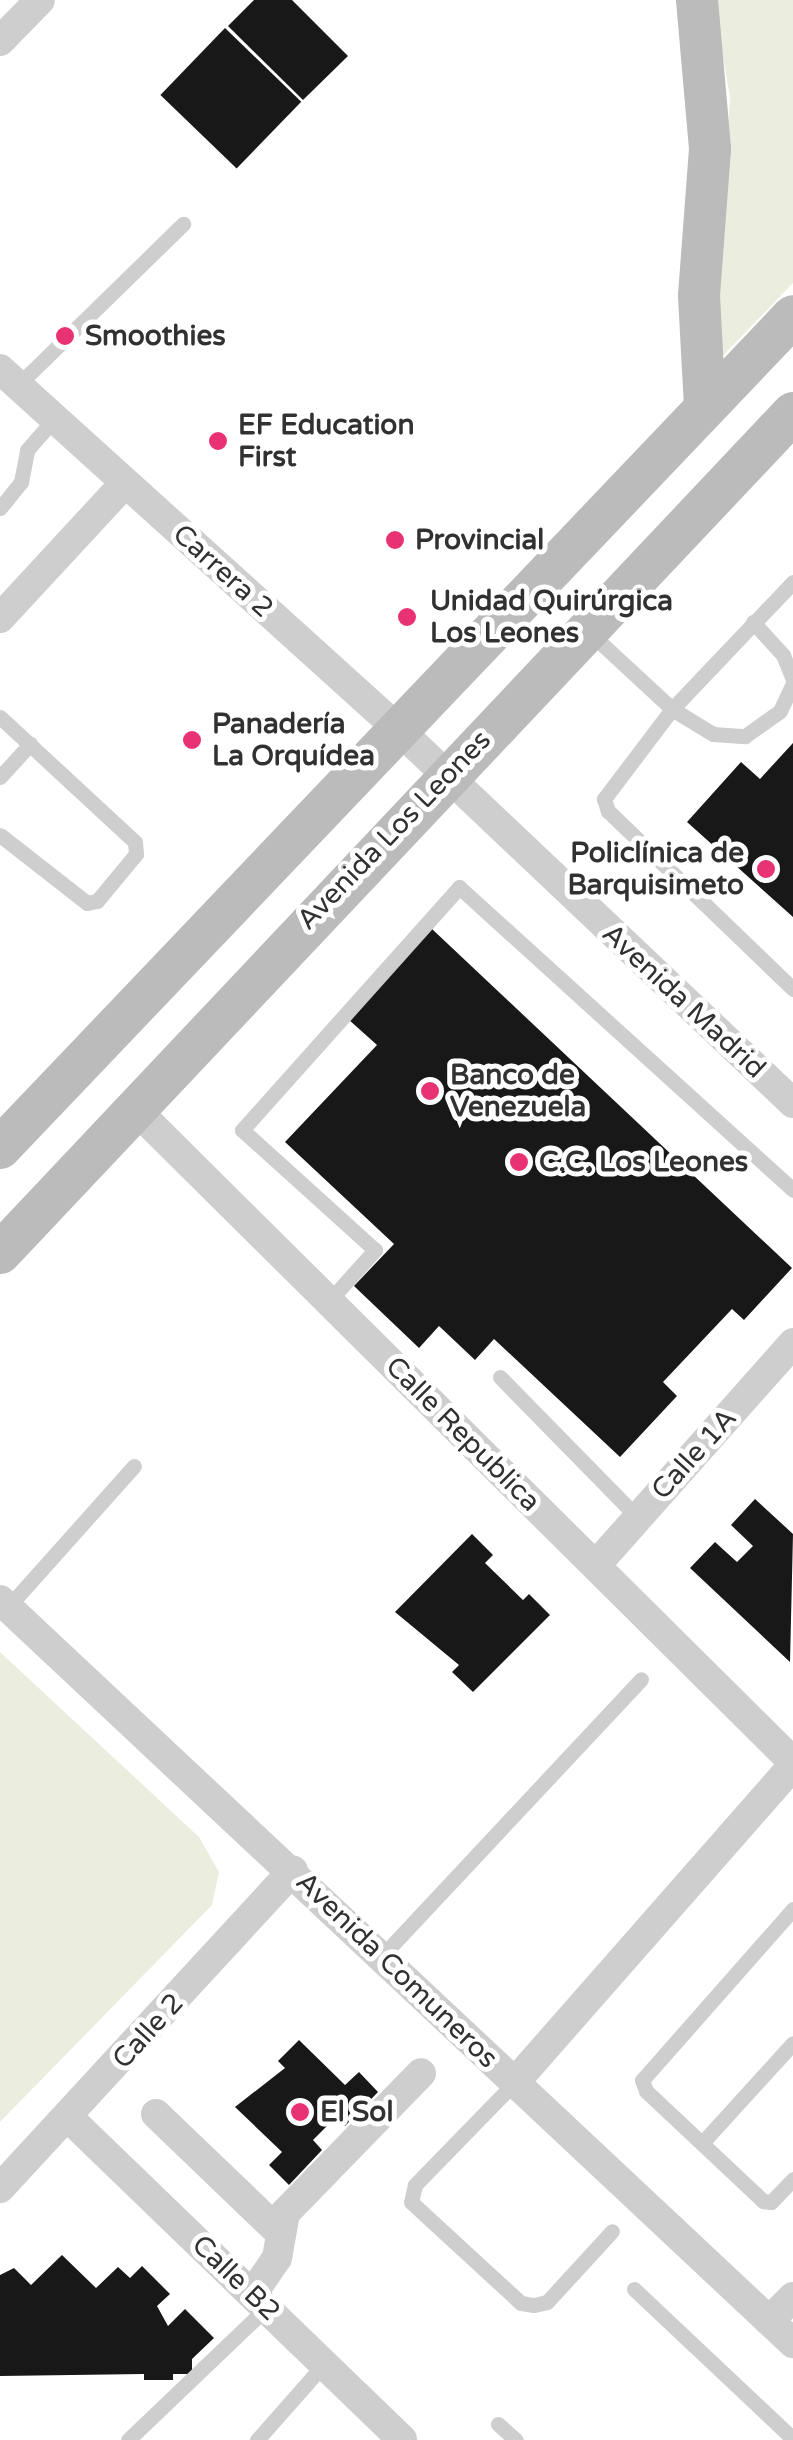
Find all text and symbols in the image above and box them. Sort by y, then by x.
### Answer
place label: Smoothies [85,319,226,353]
marker: Smoothies [54,325,76,347]
place label: EF Education First [238,408,414,474]
marker: EF Education First [207,430,229,452]
street label: Carrera 2 [166,517,280,625]
place label: Provincial [415,523,544,557]
marker: Provincial [384,529,406,551]
place label: Unidad Quirúrgica Los Leones [430,584,673,650]
marker: Unidad Quirúrgica Los Leones [394,604,420,630]
place label: Panadería La Orquídea [212,707,375,773]
street label: Avenida Los Leones [290,723,498,937]
marker: Panadería La Orquídea [181,729,203,751]
place label: Policlínica de Barquisimeto [567,836,744,902]
marker: Policlínica de Barquisimeto [753,856,779,882]
street label: Avenida Madrid [595,917,773,1085]
place label: Banco de Venezuela [450,1058,586,1124]
marker: Banco de Venezuela [419,1080,441,1102]
place label: C.C. Los Leones [539,1145,748,1179]
marker: C.C. Los Leones [508,1151,530,1173]
street label: Calle Republica [379,1350,547,1518]
street label: Calle 1A [644,1402,744,1506]
street label: Avenida Comuneros [289,1865,505,2075]
street label: Calle 2 [105,1986,191,2076]
place label: El Sol [320,2095,393,2129]
marker: El Sol [289,2101,311,2123]
street label: Calle B2 [185,2228,287,2328]

